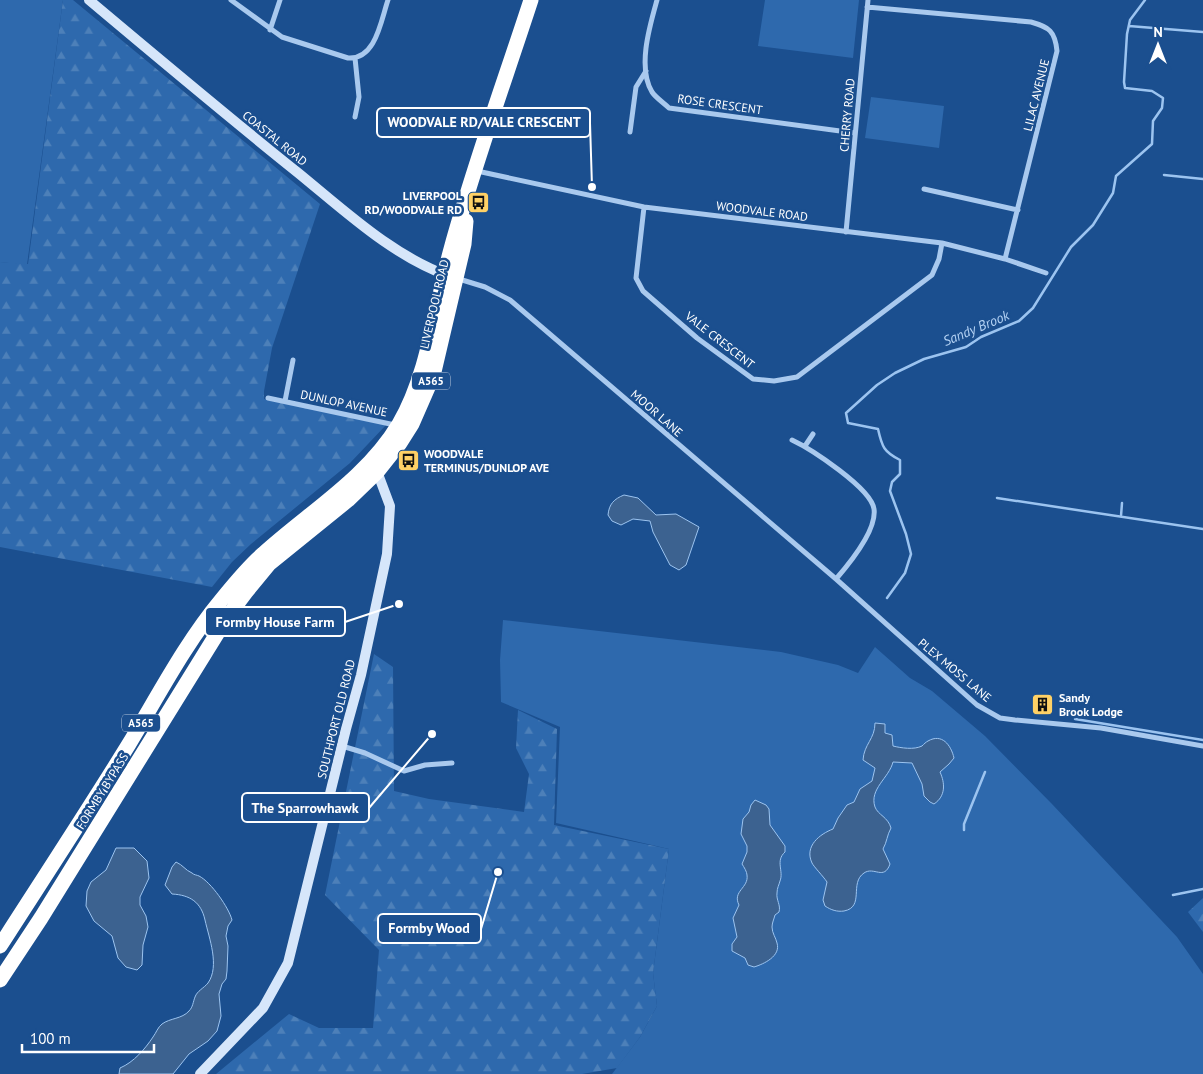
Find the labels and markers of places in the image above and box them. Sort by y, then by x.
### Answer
callout: WOODVALE RD/VALE CRESCENT [377,108,590,137]
place label: LIVERPOOL RD/WOODVALE RD [365,188,463,217]
bus stop icon: LIVERPOOL RD/WOODVALE RD [466,190,490,214]
place label: WOODVALE TERMINUS/DUNLOP AVE [424,446,549,475]
bus stop icon: WOODVALE TERMINUS/DUNLOP AVE [396,448,420,472]
callout: Formby House Farm [205,607,345,636]
place label: Sandy Brook Lodge [1059,690,1123,719]
building icon: Sandy Brook Lodge [1031,692,1055,716]
callout: The Sparrowhawk [242,793,369,822]
callout: Formby Wood [378,914,481,943]

